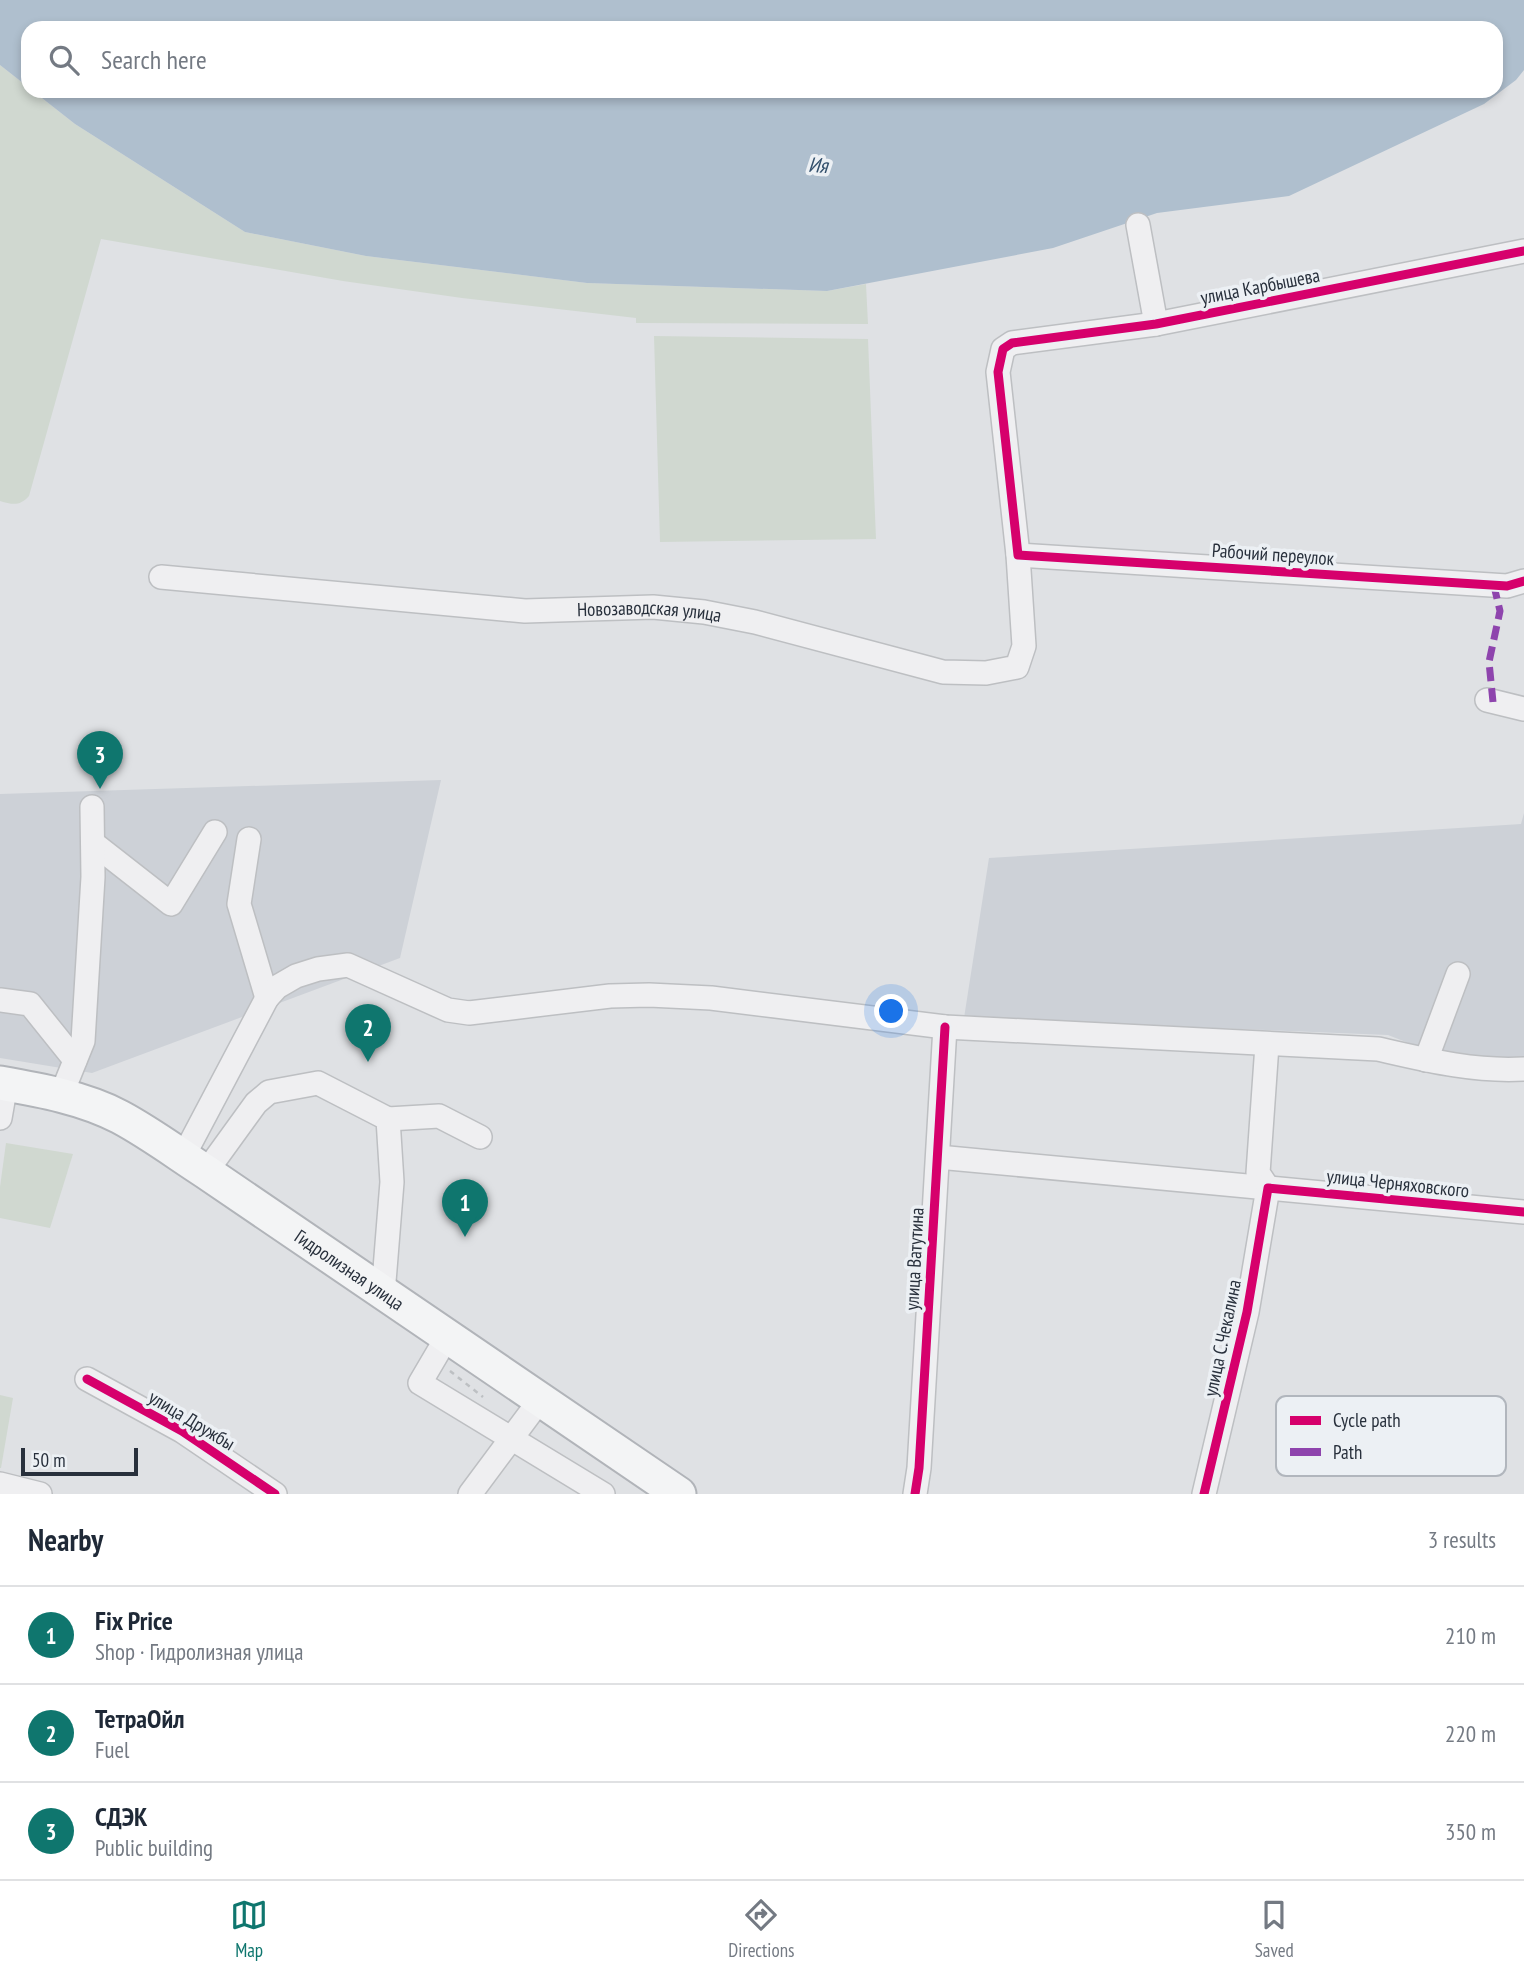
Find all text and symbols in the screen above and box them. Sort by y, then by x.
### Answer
search box [21,21,1503,98]
icon: search [45,41,83,79]
text: Search here [101,43,207,76]
water label: Ия [807,151,831,179]
street label: улица Карбышева [1198,263,1322,309]
street label: Рабочий переулок [1211,538,1336,570]
street label: Новозаводская улица [577,595,724,627]
pin: 3 [77,731,123,789]
your location [874,994,908,1028]
pin: 2 [345,1004,391,1062]
street label: улица Черняховского [1326,1164,1470,1202]
pin: 1 [442,1179,488,1237]
street label: улица Ватутина [899,1207,929,1311]
street label: Гидролизная улица [290,1224,409,1315]
street label: улица С.Чекалина [1198,1277,1246,1399]
street label: улица Дружбы [144,1385,240,1455]
legend [1276,1396,1506,1476]
text: Cycle path [1333,1408,1401,1432]
text: Path [1333,1440,1362,1464]
scale bar [21,1445,138,1477]
text: 50 m [32,1448,66,1472]
text: Nearby [28,1520,103,1559]
text: 3 results [1428,1525,1496,1554]
text: Fix Price [95,1604,173,1637]
text: 1 [46,1621,57,1650]
text: 210 m [1445,1621,1496,1650]
text: Shop · Гидролизная улица [95,1637,303,1666]
text: ТетраОйл [95,1702,184,1735]
text: 2 [46,1719,57,1748]
text: 220 m [1445,1719,1496,1748]
text: Fuel [95,1735,129,1764]
text: СДЭК [95,1800,148,1833]
text: 3 [46,1817,57,1846]
text: 350 m [1445,1817,1496,1846]
text: Public building [95,1833,213,1862]
tab: Map [230,1896,268,1962]
tab: Directions [728,1896,794,1962]
tab: Saved [1255,1896,1294,1962]

